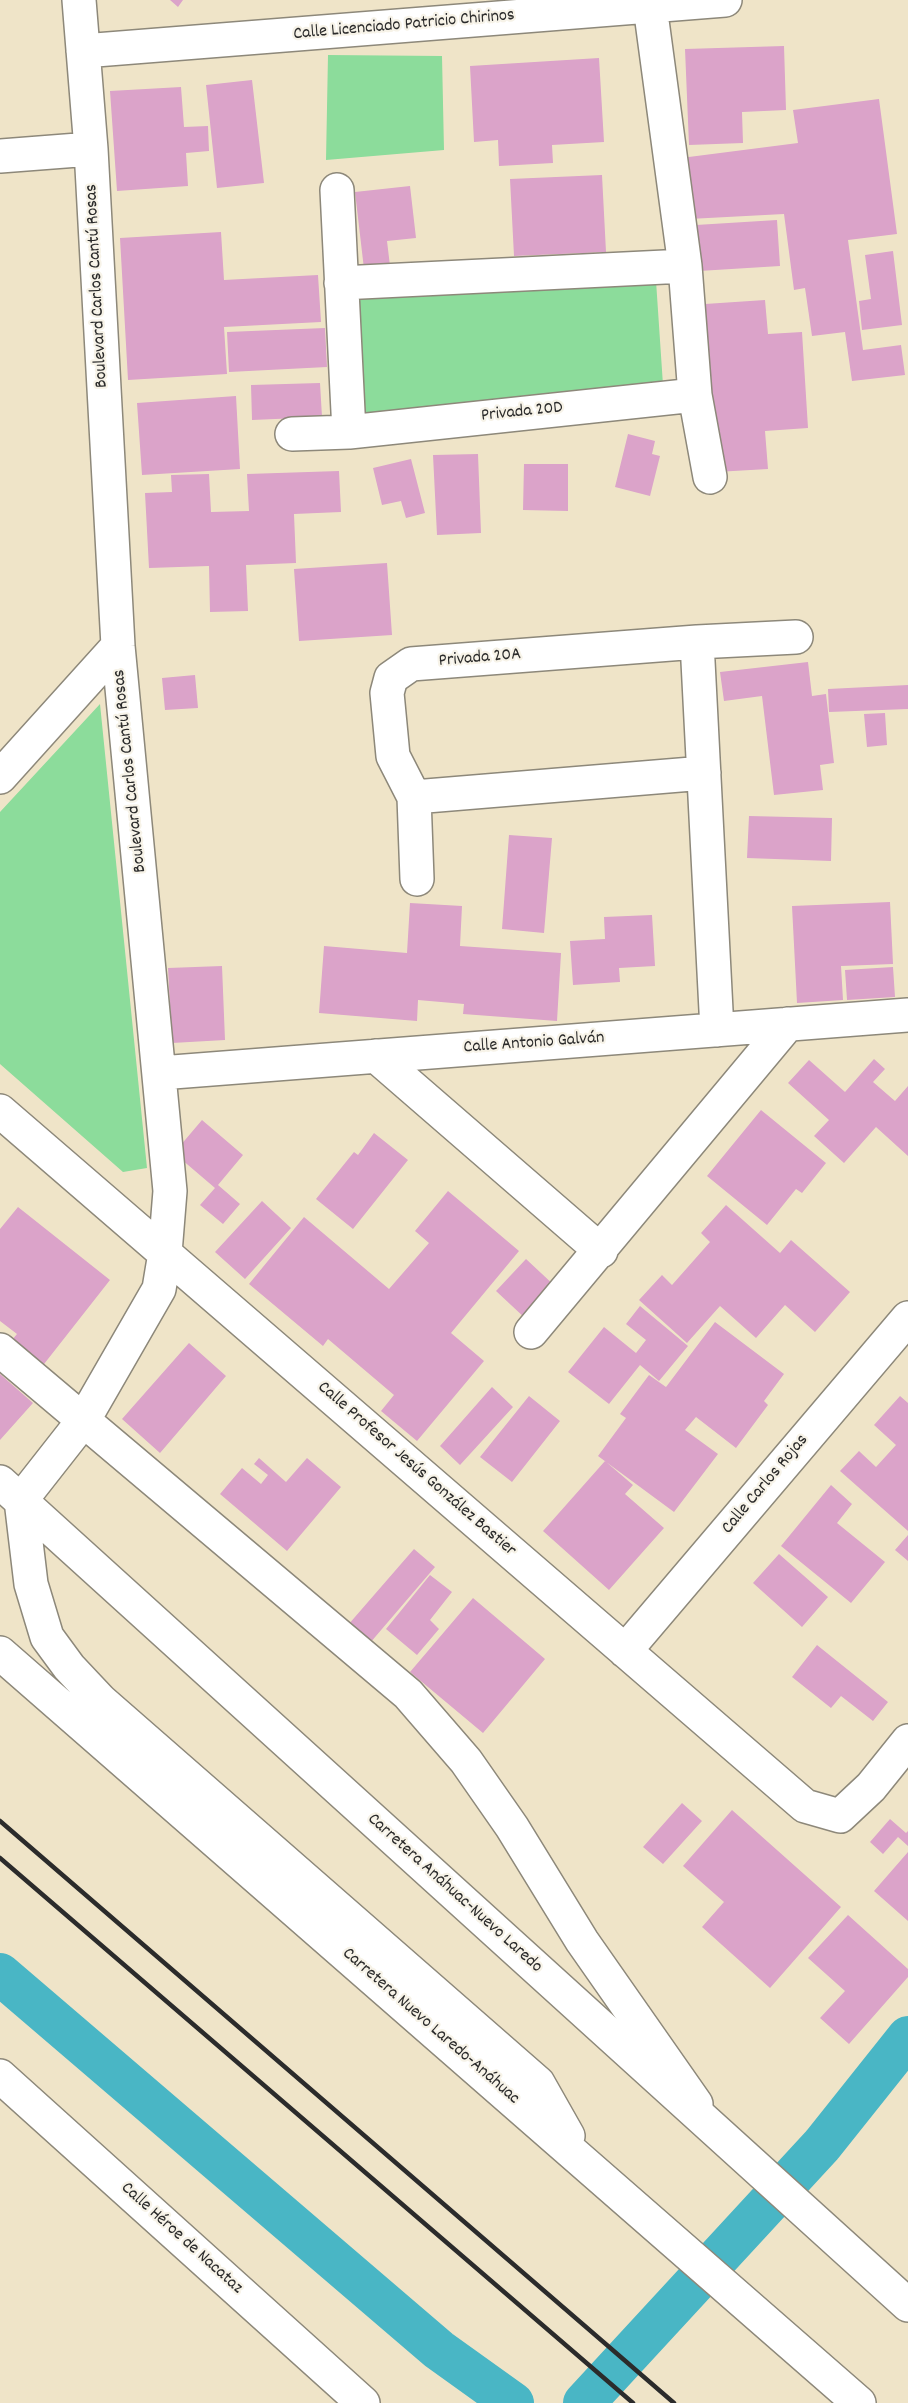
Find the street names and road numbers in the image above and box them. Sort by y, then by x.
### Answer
street label: Calle Licenciado Patricio Chirinos [293,6,515,46]
street label: Boulevard Carlos Cantú Rosas [82,183,114,389]
street label: Privada 20D [480,398,564,428]
street label: Privada 20A [438,645,522,673]
street label: Boulevard Carlos Cantú Rosas [110,668,152,874]
street label: Calle Antonio Galván [463,1028,605,1060]
street label: Calle Profesor Jesús González Bastier [312,1378,520,1562]
street label: Calle Carlos Rojas [718,1431,814,1539]
street label: Carretera Anáhuac-Nuevo Laredo [362,1810,546,1978]
street label: Carretera Nuevo Laredo-Anáhuac [337,1944,523,2110]
street label: Calle Héroe de Nacataz [115,2178,247,2300]

